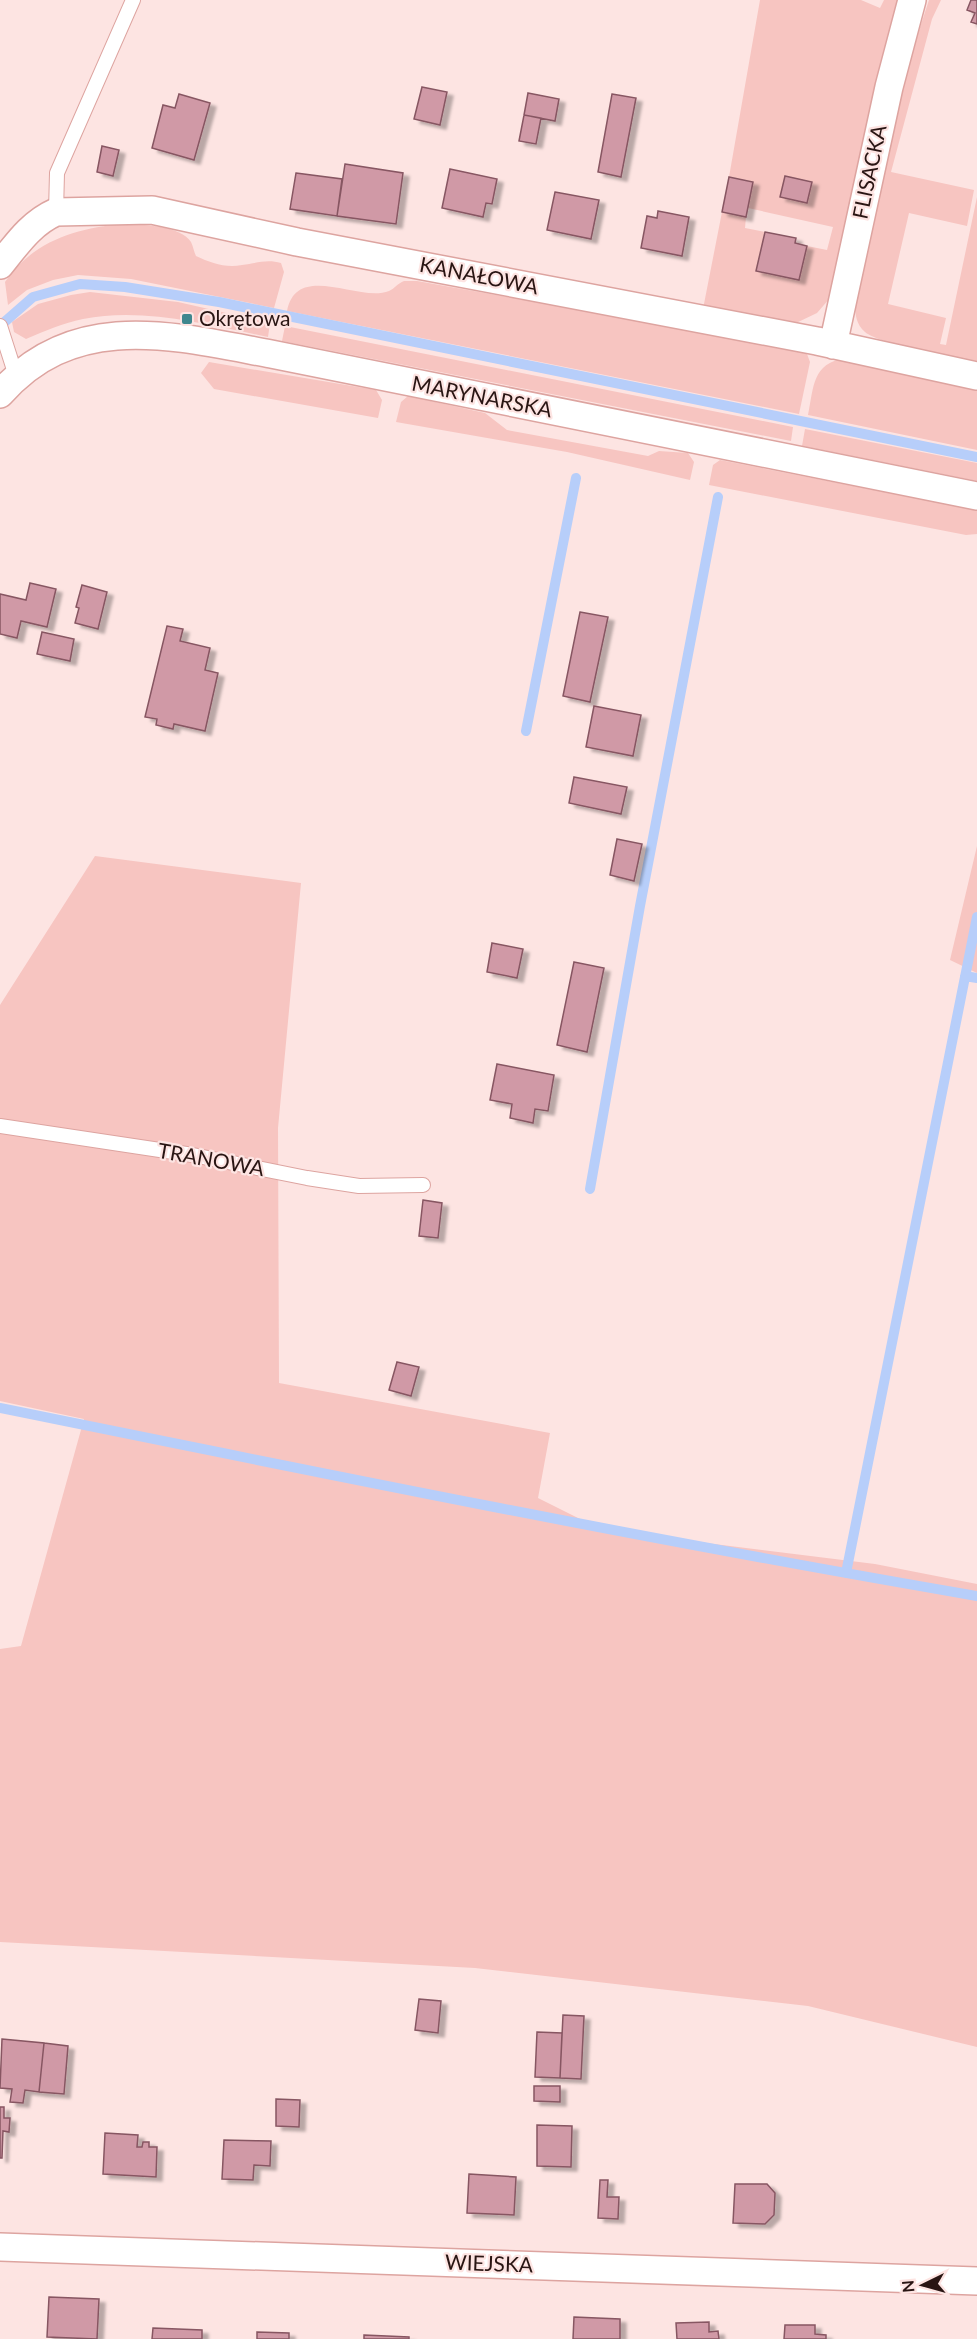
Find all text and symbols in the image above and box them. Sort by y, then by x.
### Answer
street label: FLISACKA [846,122,891,221]
street label: KANAŁOWA [418,251,542,298]
place label: Okrętowa [199,305,291,330]
marker: Okrętowa [180,312,194,326]
street label: MARYNARSKA [410,370,555,422]
street label: TRANOWA [156,1137,267,1180]
street label: WIEJSKA [445,2248,534,2277]
north arrow [893,2255,953,2315]
text: N [898,2279,918,2293]

